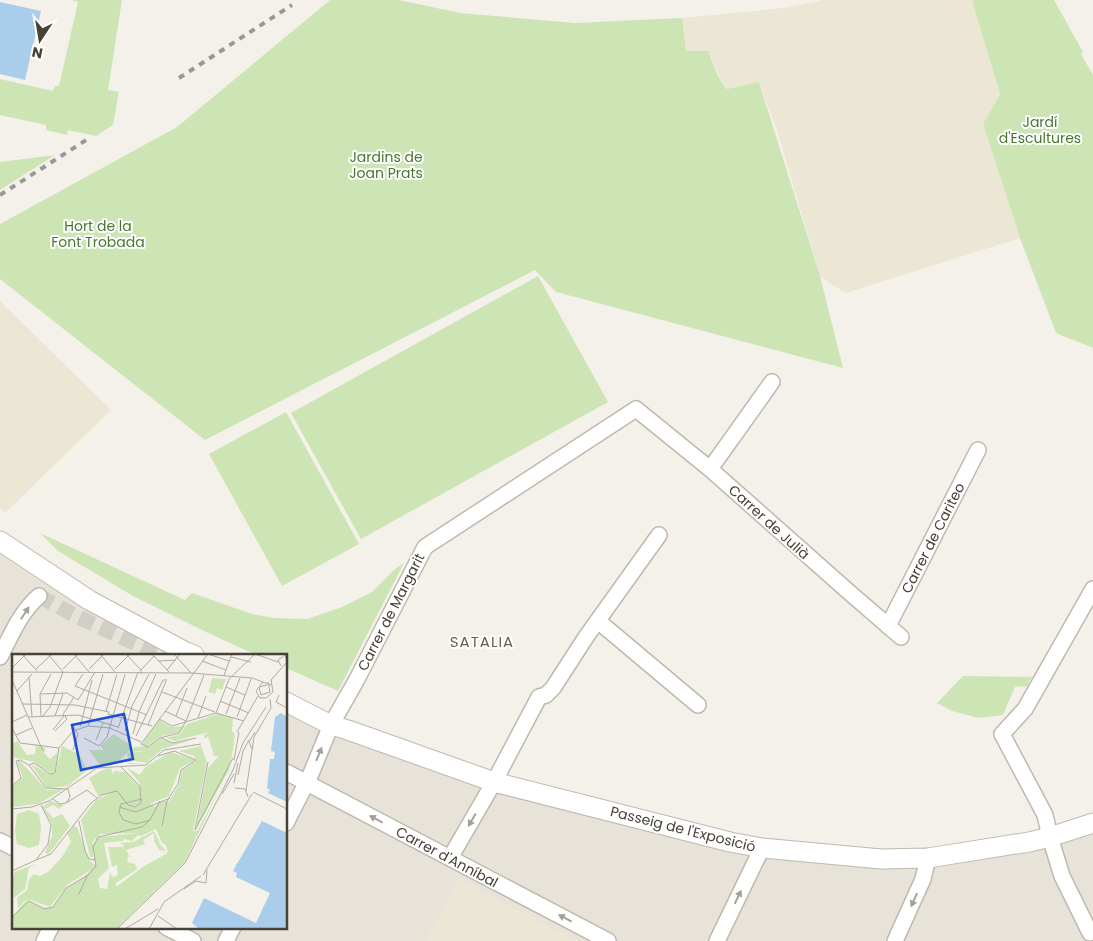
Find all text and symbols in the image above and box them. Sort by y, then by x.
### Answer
north arrow [15,15,65,65]
text: N [30,42,45,64]
park label: Jardí d'Escultures [999,112,1081,148]
park label: Jardins de Joan Prats [349,147,423,183]
park label: Hort de la Font Trobada [51,216,145,252]
street label: Carrer de Cariteo [896,479,970,597]
street label: Carrer de Julià [724,480,814,564]
street label: Carrer de Margarit [353,550,429,674]
one-way arrow [20,607,29,620]
district label: SATALIA [450,631,514,652]
inset map [12,654,288,928]
one-way arrow [315,746,323,761]
street label: Passeig de l'Exposició [608,801,758,857]
one-way arrow [468,812,476,827]
one-way arrow [369,815,383,823]
street label: Carrer d'Anníbal [392,822,502,892]
one-way arrow [735,890,743,904]
one-way arrow [909,893,917,907]
one-way arrow [558,914,573,922]

